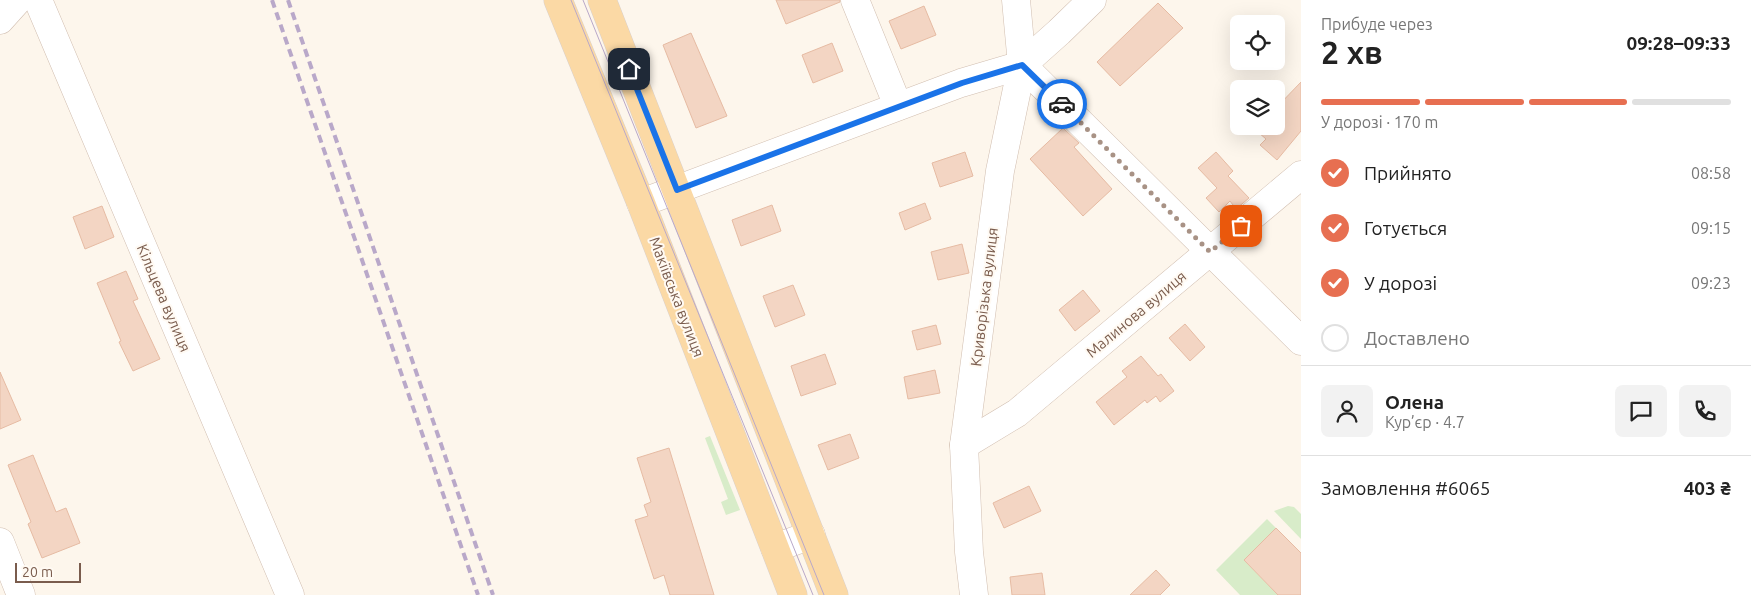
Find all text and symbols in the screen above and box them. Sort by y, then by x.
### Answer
map controls [1230,15,1285,135]
button: locate [1230,15,1285,70]
text: Прибуде через [1321,15,1433,33]
text: 09:28–09:33 [1626,32,1731,54]
text: 2 хв [1321,34,1383,70]
pin [608,48,650,90]
icon: home [615,55,643,83]
courier [1037,79,1087,129]
button: layers [1230,80,1285,135]
icon: car [1048,90,1076,118]
text: У дорозі · 170 m [1321,113,1438,131]
icon: check [1321,159,1349,187]
text: Прийнято [1364,162,1452,184]
text: 08:58 [1691,164,1731,182]
pin [1220,205,1262,247]
icon: bag [1227,212,1255,240]
icon: check [1321,214,1349,242]
text: Готується [1364,217,1447,239]
text: 09:15 [1691,219,1731,237]
street label: Криворізька вулиця [967,227,1001,367]
street label: Макіївська вулиця [646,235,708,359]
street label: Кільцева вулиця [134,242,194,354]
street label: Малинова вулиця [1083,267,1189,361]
icon: check [1321,269,1349,297]
text: У дорозі [1364,272,1437,294]
text: 09:23 [1691,274,1731,292]
text: Доставлено [1364,327,1470,349]
button: person [1321,385,1373,437]
button: chat [1615,385,1667,437]
button: phone [1679,385,1731,437]
text: Олена [1385,391,1444,413]
text: Кур’єр · 4.7 [1385,413,1465,431]
text: Замовлення #6065 [1321,477,1491,499]
text: 403 ₴ [1684,477,1731,499]
scale bar [15,560,81,583]
text: 20 m [22,564,53,580]

